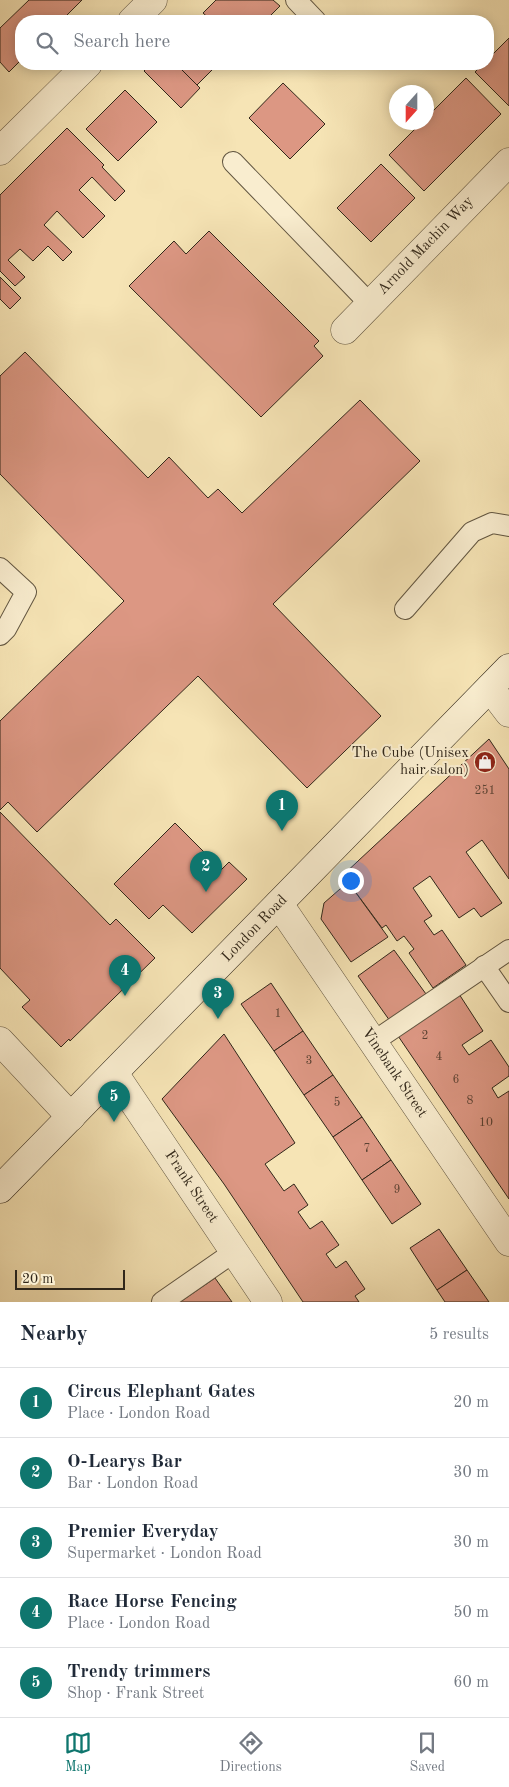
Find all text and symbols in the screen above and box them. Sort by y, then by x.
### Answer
search box [15,15,494,70]
icon: search [33,29,61,57]
text: Search here [73,33,170,52]
north arrow [389,85,434,130]
street label: Arnold Machin Way [375,194,477,298]
place label: The Cube (Unisex hair salon) [352,746,469,778]
shop icon: The Cube (Unisex hair salon) [473,750,497,774]
house number: 251 [475,784,495,797]
pin: 1 [266,790,298,831]
pin: 2 [190,851,222,892]
your location [338,868,364,894]
street label: London Road [220,893,291,965]
pin: 4 [109,955,141,996]
pin: 3 [202,978,234,1019]
house number: 1 [275,1008,281,1020]
street label: Vinebank Street [358,1025,430,1121]
house number: 2 [422,1030,428,1042]
house number: 4 [436,1051,443,1063]
house number: 3 [306,1055,312,1067]
house number: 6 [453,1074,460,1086]
pin: 5 [98,1081,130,1122]
house number: 8 [467,1095,474,1107]
house number: 5 [334,1096,341,1109]
house number: 10 [479,1117,493,1129]
house number: 7 [364,1143,370,1155]
street label: Frank Street [161,1148,221,1226]
house number: 9 [394,1184,400,1196]
scale bar [15,1267,125,1290]
text: 20 m [22,1272,53,1286]
text: Nearby [20,1324,88,1345]
text: 5 results [429,1327,489,1343]
text: Circus Elephant Gates [67,1383,255,1402]
text: 1 [31,1395,41,1411]
text: 20 m [453,1395,489,1411]
text: Place · London Road [67,1406,210,1422]
text: O-Learys Bar [67,1453,182,1472]
text: 2 [31,1465,41,1481]
text: 30 m [453,1465,489,1481]
text: Bar · London Road [67,1476,198,1492]
text: Premier Everyday [67,1523,219,1542]
text: 3 [31,1535,41,1551]
text: 30 m [453,1535,489,1551]
text: Supermarket · London Road [67,1546,262,1562]
text: Race Horse Fencing [67,1593,237,1612]
text: 4 [31,1605,41,1621]
text: 50 m [453,1605,489,1621]
text: Place · London Road [67,1616,210,1632]
text: Trendy trimmers [67,1663,210,1682]
text: 5 [31,1675,41,1691]
text: 60 m [453,1675,489,1691]
text: Shop · Frank Street [67,1686,204,1702]
tab: Map [64,1729,92,1776]
tab: Directions [220,1729,282,1776]
tab: Saved [409,1729,445,1776]

